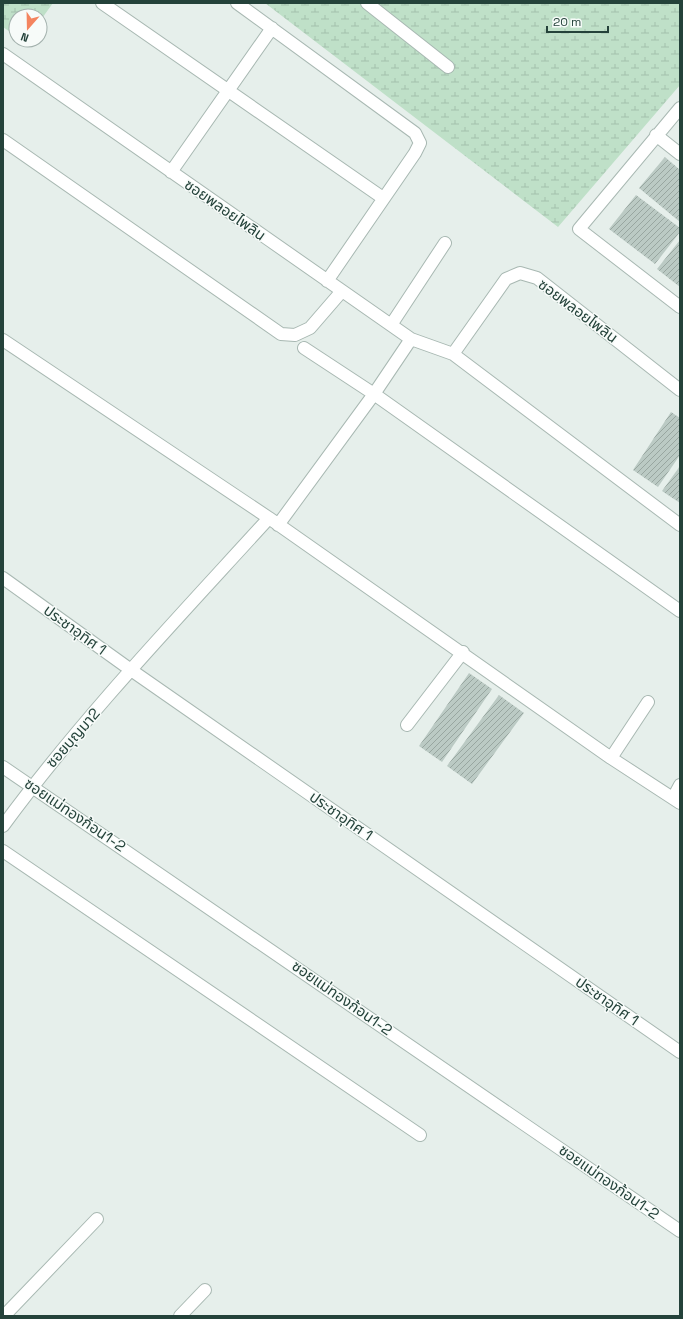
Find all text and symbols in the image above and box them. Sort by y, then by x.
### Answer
north arrow [8,8,48,48]
scale bar [547,8,608,34]
text: 20 m [553,14,581,30]
text: N [19,30,30,45]
street label: ซอยพลอยไพลิน [181,175,270,245]
street label: ซอยพลอยไพลิน [535,274,622,347]
street label: ประชาอุทิศ 1 [40,600,110,659]
street label: ซอยบุญมา2 [42,704,104,771]
street label: ซอยแม่ทองก้อน1-2 [21,774,130,856]
street label: ประชาอุทิศ 1 [306,787,377,844]
street label: ซอยแม่ทองก้อน1-2 [288,956,396,1039]
street label: ประชาอุทิศ 1 [572,972,643,1029]
street label: ซอยแม่ทองก้อน1-2 [555,1140,663,1223]

